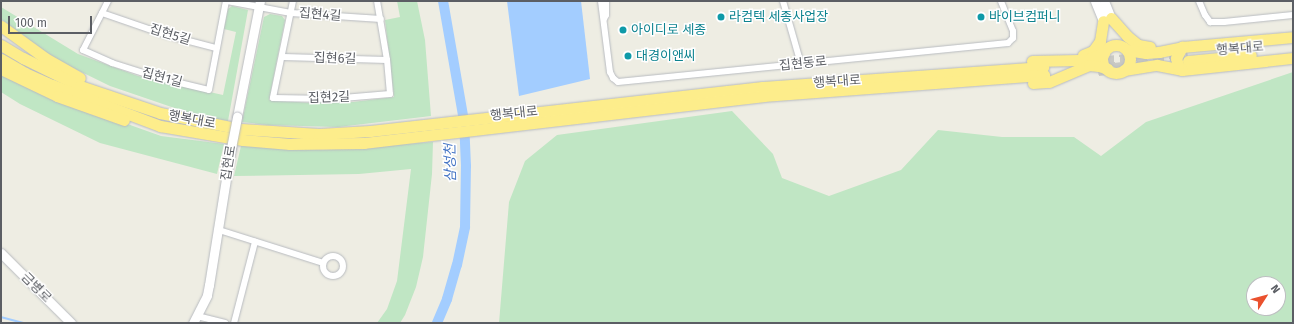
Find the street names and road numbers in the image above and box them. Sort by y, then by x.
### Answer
street label: 집현4길 [298,5,342,25]
street label: 집현5길 [147,21,193,49]
street label: 행복대로 [1215,39,1265,59]
street label: 집현6길 [313,50,357,68]
street label: 집현동로 [778,54,828,74]
street label: 집현1길 [140,65,184,91]
street label: 행복대로 [813,73,861,91]
street label: 집현2길 [308,89,350,107]
street label: 행복대로 [489,104,539,124]
street label: 행복대로 [167,108,217,132]
street label: 집현로 [218,144,240,182]
street label: 금병로 [18,270,54,306]

